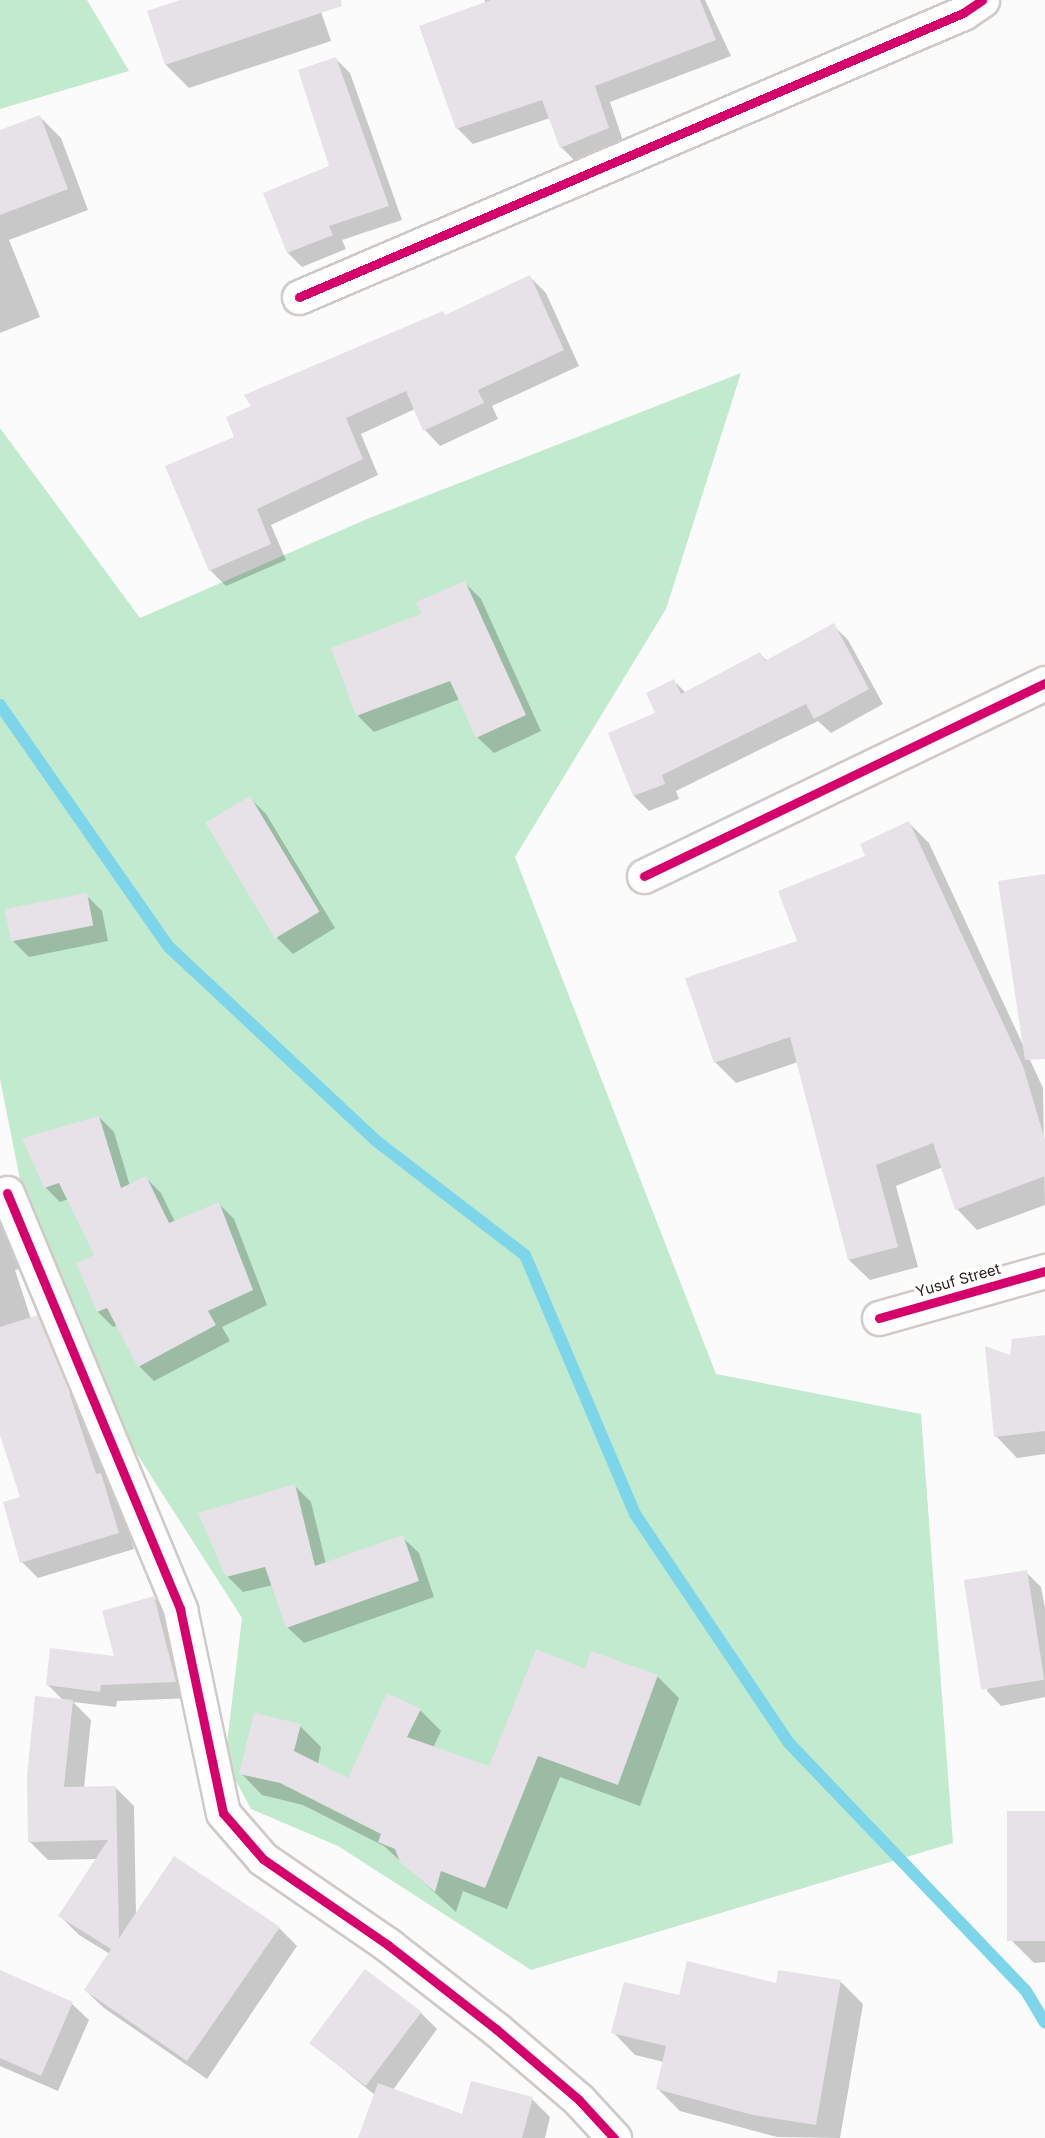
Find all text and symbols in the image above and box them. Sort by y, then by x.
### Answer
street label: Yusuf Street [914,1259,1002,1301]

